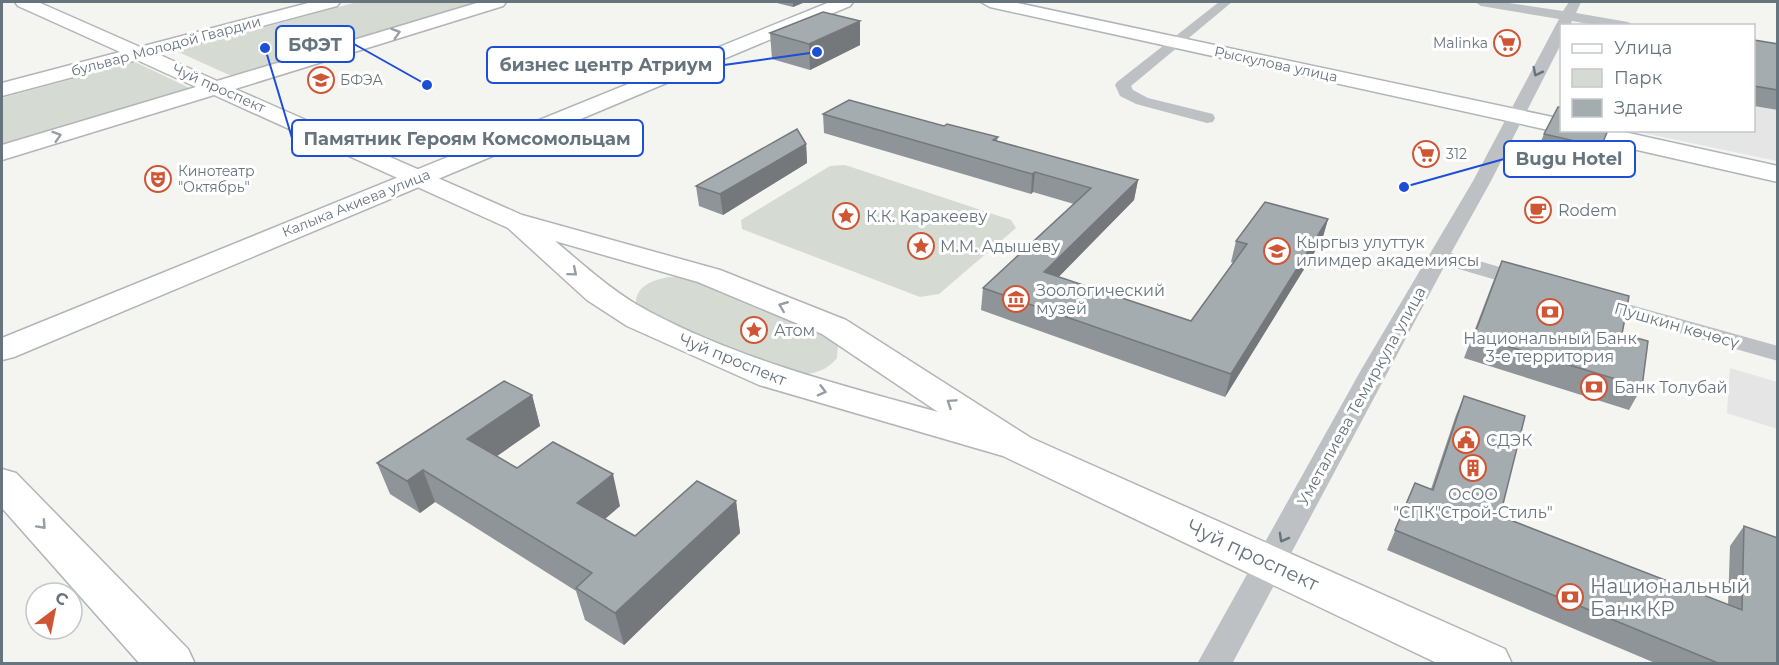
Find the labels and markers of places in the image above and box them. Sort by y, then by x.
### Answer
callout: БФЭТ [276,26,354,62]
supermarket icon: Malinka [1492,28,1522,58]
place label: Malinka [1433,34,1488,52]
callout: бизнес центр Атриум [487,47,724,83]
school or university icon: БФЭА [306,65,336,95]
place label: БФЭА [340,71,383,89]
callout: Памятник Героям Комсомольцам [292,120,643,156]
supermarket icon: 312 [1411,139,1441,169]
callout: Bugu Hotel [1504,141,1635,177]
place label: 312 [1446,145,1467,163]
place label: Кинотеатр "Октябрь" [178,162,255,196]
theatre icon: Кинотеатр "Октябрь" [143,164,173,194]
cafe icon: Rodem [1523,195,1553,225]
place icon: К.К. Каракееву [831,201,861,231]
place label: Rodem [1558,201,1617,220]
place label: К.К. Каракееву [866,207,988,226]
place icon: М.М. Адышеву [906,231,936,261]
place label: Кыргыз улуттук илимдер академиясы [1296,233,1479,270]
school or university icon: Кыргыз улуттук илимдер академиясы [1262,236,1292,266]
place label: М.М. Адышеву [940,237,1060,256]
place label: Зоологический музей [1036,281,1165,318]
museum icon: Зоологический музей [1001,284,1031,314]
bank icon: Национальный Банк 3-е территория [1535,297,1565,327]
place icon: Атом [739,315,769,345]
place label: Атом [774,321,815,340]
place label: Национальный Банк 3-е территория [1463,329,1637,366]
bank icon: Банк Толубай [1579,372,1609,402]
place label: Банк Толубай [1614,378,1728,397]
public building icon: СДЭК [1451,425,1481,455]
place label: СДЭК [1486,431,1532,450]
building icon: ОсОО "СПК"Строй-Стиль" [1458,453,1488,483]
place label: ОсОО "СПК"Строй-Стиль" [1393,485,1553,522]
place label: Национальный Банк КР [1590,574,1750,621]
bank icon: Национальный Банк КР [1555,582,1585,612]

